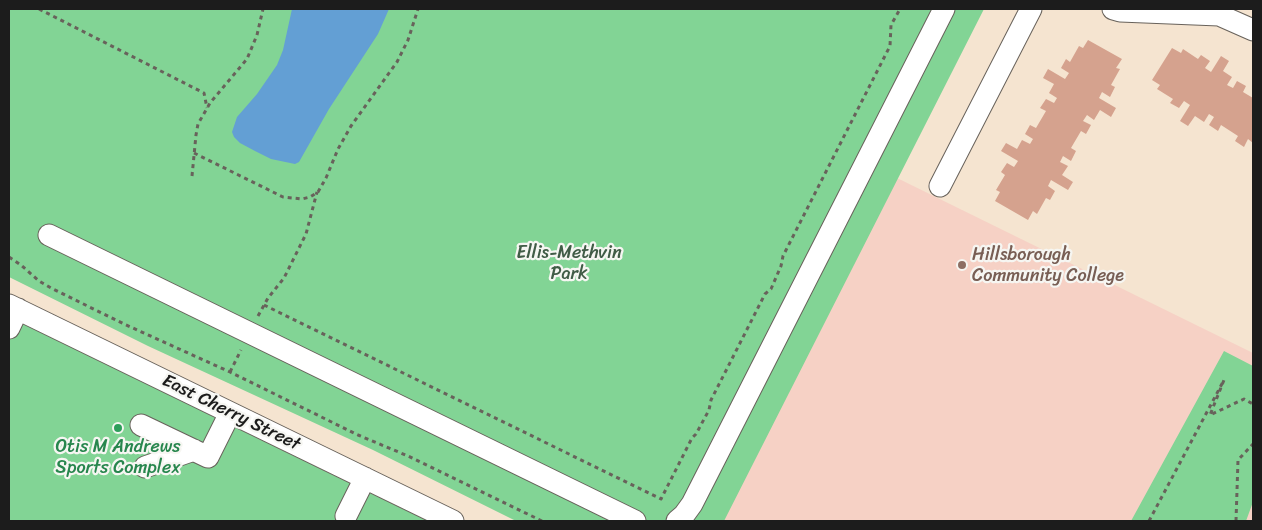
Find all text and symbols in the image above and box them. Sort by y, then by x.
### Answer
park label: Ellis-Methvin Park [516,242,622,284]
place label: Hillsborough Community College [972,244,1124,286]
marker: Hillsborough Community College [956,259,968,271]
street label: East Cherry Street [158,370,304,456]
marker: Otis M Andrews Sports Complex [112,422,124,434]
place label: Otis M Andrews Sports Complex [55,436,181,478]

